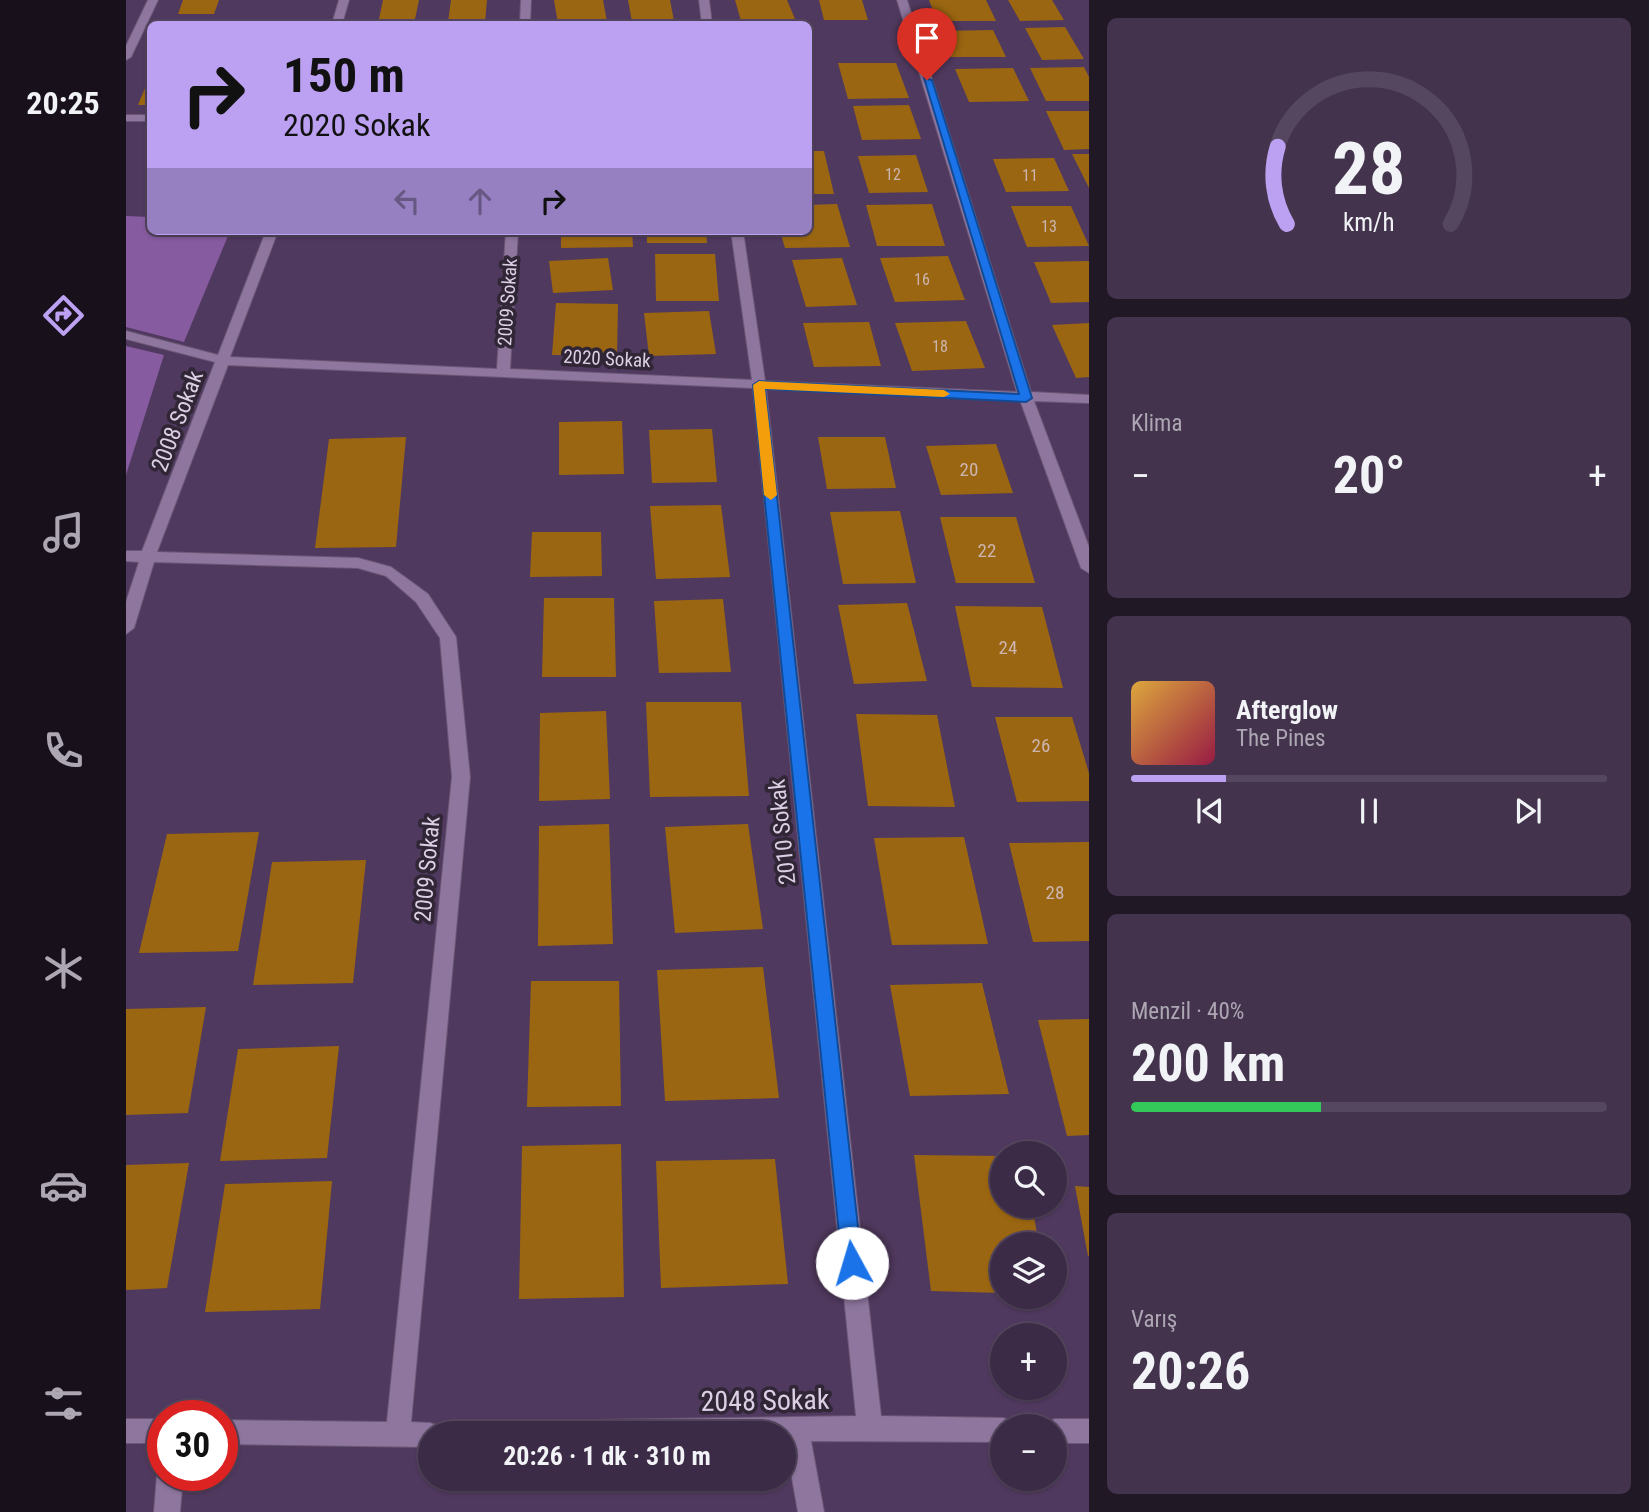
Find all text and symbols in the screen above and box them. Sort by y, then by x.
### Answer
pin [897,8,957,80]
icon: arrive [908,19,946,57]
text: 150 m [283,47,405,104]
icon: right [168,49,259,140]
text: 20:25 [26,84,100,122]
text: 2020 Sokak [283,106,430,144]
text: 28 [1332,127,1406,213]
house number: 12 [885,165,901,184]
house number: 11 [1022,166,1038,185]
icon: left [388,182,426,220]
icon: ahead [461,182,499,220]
icon: right [534,182,572,220]
text: km/h [1343,208,1395,237]
house number: 13 [1041,217,1057,236]
street label: 2009 Sokak [493,257,522,346]
house number: 16 [914,270,930,289]
icon: directions [39,291,88,340]
house number: 18 [932,337,948,356]
street label: 2020 Sokak [563,345,652,372]
street label: 2008 Sokak [146,366,209,475]
text: Klima [1131,410,1182,437]
text: 20° [1333,445,1405,506]
text: − [1131,454,1150,498]
text: + [1588,454,1607,498]
house number: 20 [960,458,978,481]
icon: music [39,508,88,557]
house number: 22 [978,539,996,562]
house number: 24 [999,636,1017,659]
text: Afterglow [1236,695,1338,725]
text: The Pines [1236,725,1326,752]
icon: phone [39,726,88,775]
house number: 26 [1032,734,1050,757]
street label: 2010 Sokak [763,777,801,886]
icon: previous [1191,792,1229,830]
icon: pause [1350,792,1388,830]
icon: next [1509,792,1547,830]
street label: 2009 Sokak [409,814,446,923]
house number: 28 [1046,881,1064,904]
icon: climate [39,944,88,993]
text: Menzil · 40% [1131,998,1244,1025]
text: 200 km [1131,1033,1285,1094]
map controls [990,1141,1067,1491]
button: search [990,1141,1067,1218]
icon: car [39,1161,88,1210]
position arrow [815,1226,889,1300]
button: layers [990,1232,1067,1309]
text: Varış [1131,1306,1177,1333]
button: + [990,1323,1067,1400]
text: 20:26 [1131,1341,1250,1402]
icon: filters [39,1379,88,1428]
street label: 2048 Sokak [700,1383,830,1418]
speed limit sign: 30 [147,1400,238,1491]
button: − [990,1414,1067,1491]
text: 20:26 · 1 dk · 310 m [503,1441,711,1471]

